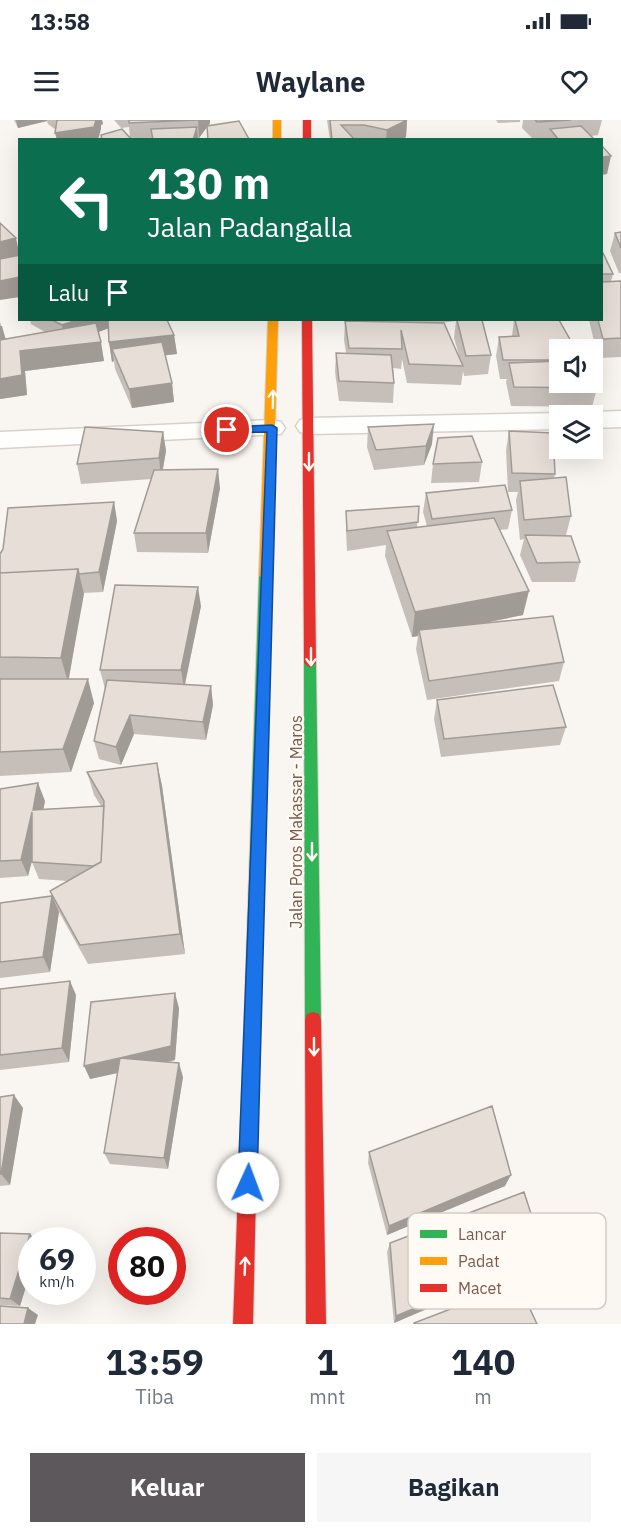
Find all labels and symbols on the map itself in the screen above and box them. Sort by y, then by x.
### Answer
one-way arrow [267,389,278,409]
pin [201,404,252,455]
one-way arrow [303,451,315,471]
one-way arrow [305,646,317,666]
street label: Jalan Poros Makassar - Maros [286,715,306,929]
one-way arrow [306,841,318,861]
one-way arrow [308,1036,320,1056]
position arrow [216,1151,280,1215]
legend [408,1213,606,1309]
text: Lancar [458,1224,506,1244]
speed limit sign: 80 [108,1227,186,1305]
text: Padat [458,1251,500,1271]
one-way arrow [239,1256,251,1276]
text: Macet [458,1278,502,1298]

